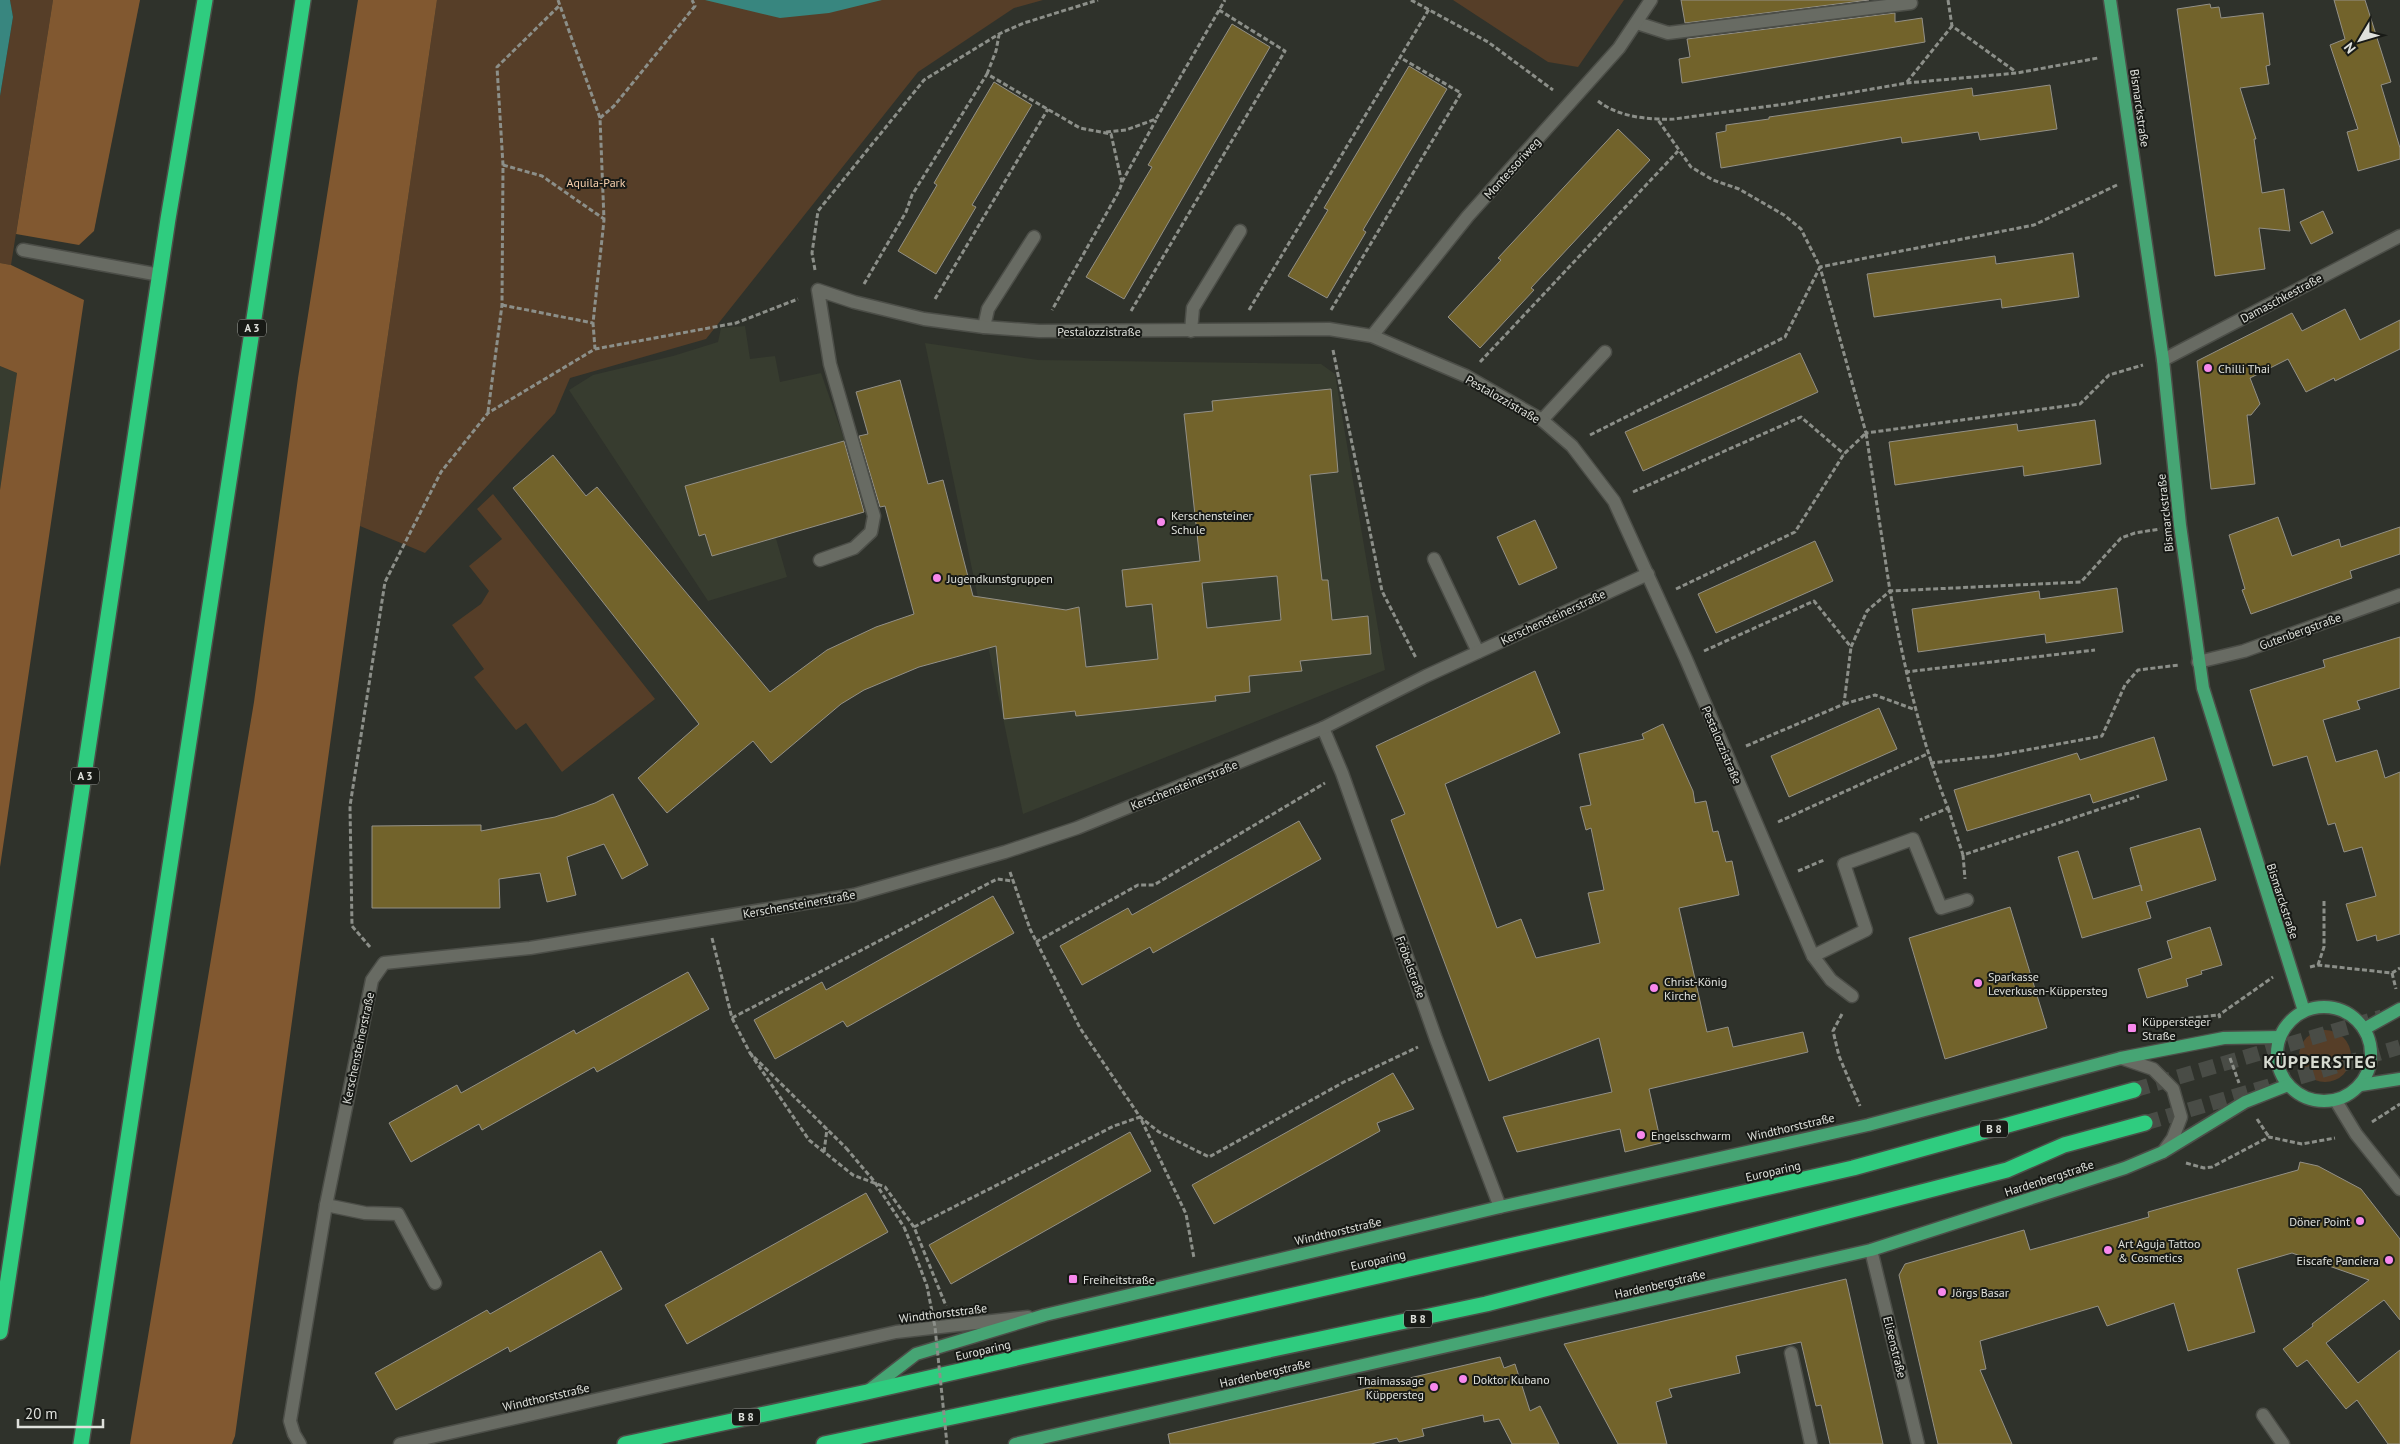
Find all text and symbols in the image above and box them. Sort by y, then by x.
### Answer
north arrow [2335,15,2385,65]
text: N [2340,39,2360,57]
street label: Bismarckstraße [2127,68,2153,148]
street label: Montessoriweg [1481,134,1543,202]
park label: Aquila-Park [567,175,626,190]
street label: Damaschkestraße [2237,270,2325,326]
road number: A 3 [238,319,266,336]
street label: Pestalozzistraße [1057,324,1141,339]
place label: Chilli Thai [2218,361,2270,376]
marker: Chilli Thai [2202,362,2214,374]
street label: Pestalozzistraße [1463,372,1543,426]
street label: Bismarckstraße [2153,473,2177,553]
place label: Kerschensteiner Schule [1171,508,1253,537]
marker: Kerschensteiner Schule [1155,516,1167,528]
place label: Jugendkunstgruppen [946,571,1053,586]
marker: Jugendkunstgruppen [931,572,943,584]
street label: Kerschensteinerstraße [1498,586,1608,648]
street label: Gutenbergstraße [2257,609,2343,653]
street label: Pestalozzistraße [1699,704,1745,786]
street label: Kerschensteinerstraße [1128,757,1240,813]
road number: A 3 [71,768,99,784]
street label: Bismarckstraße [2264,861,2302,941]
street label: Kerschensteinerstraße [742,887,856,921]
street label: Fröbelstraße [1393,934,1429,1000]
place label: Sparkasse Leverkusen-Küppersteg [1988,969,2108,998]
place label: Christ-König Kirche [1664,974,1727,1003]
marker: Sparkasse Leverkusen-Küppersteg [1972,977,1984,989]
marker: Christ-König Kirche [1648,982,1660,994]
street label: Kerschensteinerstraße [339,991,377,1105]
place label: Küppersteger Straße [2142,1014,2211,1043]
marker: Küppersteger Straße [2126,1022,2138,1034]
district label: KÜPPERSTEG [2263,1050,2377,1073]
street label: Windthorststraße [1746,1110,1836,1144]
road number: B 8 [1980,1120,2008,1138]
place label: Engelsschwarm [1651,1128,1731,1143]
marker: Engelsschwarm [1635,1129,1647,1141]
street label: Europaring [1744,1157,1802,1185]
street label: Hardenbergstraße [2003,1157,2095,1199]
street label: Windthorststraße [1293,1214,1383,1248]
place label: Döner Point [2289,1214,2350,1229]
marker: Döner Point [2354,1215,2366,1227]
place label: Art Aguja Tattoo & Cosmetics [2118,1236,2200,1265]
marker: Art Aguja Tattoo & Cosmetics [2102,1244,2114,1256]
street label: Europaring [1349,1246,1407,1274]
place label: Eiscafe Panciera [2296,1253,2379,1268]
marker: Eiscafe Panciera [2383,1254,2395,1266]
street label: Hardenbergstraße [1613,1266,1707,1302]
place label: Freiheitstraße [1083,1272,1155,1287]
marker: Freiheitstraße [1067,1273,1079,1285]
place label: Jörgs Basar [1951,1285,2009,1300]
marker: Jörgs Basar [1936,1286,1948,1298]
street label: Windthorststraße [898,1300,988,1326]
road number: B 8 [1404,1310,1432,1328]
street label: Elisenstraße [1880,1315,1910,1379]
street label: Europaring [954,1336,1012,1364]
street label: Hardenbergstraße [1218,1355,1312,1391]
place label: Doktor Kubano [1473,1372,1550,1387]
place label: Thaimassage Küppersteg [1357,1373,1424,1402]
marker: Doktor Kubano [1457,1373,1469,1385]
street label: Windthorststraße [501,1380,591,1414]
marker: Thaimassage Küppersteg [1428,1381,1440,1393]
scale bar [18,1396,102,1428]
text: 20 m [25,1404,58,1423]
road number: B 8 [732,1408,760,1425]

